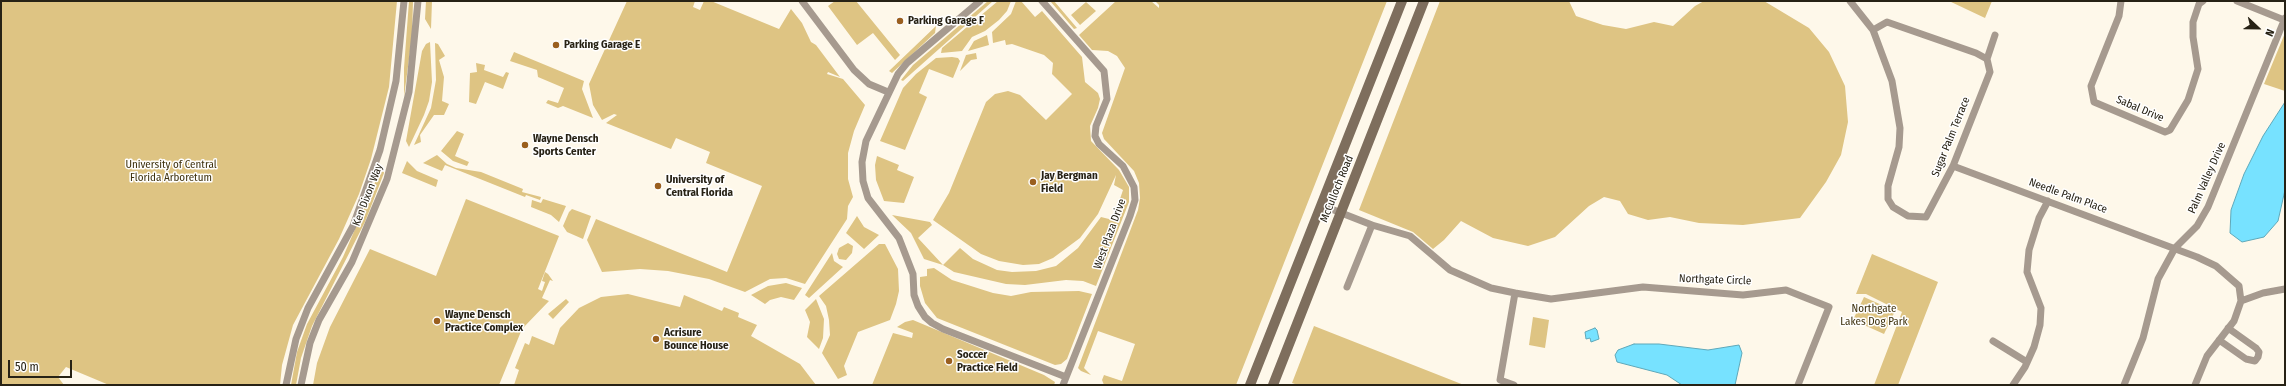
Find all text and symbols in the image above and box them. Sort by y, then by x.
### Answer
north arrow [2238,8,2278,48]
place label: Parking Garage F [908,14,984,28]
marker: Parking Garage F [895,16,905,26]
text: N [2262,27,2277,38]
place label: Parking Garage E [564,38,640,52]
marker: Parking Garage E [551,40,561,50]
street label: Sabal Drive [2114,93,2166,125]
street label: Sugar Palm Terrace [1929,95,1973,179]
place label: Wayne Densch Sports Center [533,132,599,158]
marker: Wayne Densch Sports Center [520,140,530,150]
street label: Palm Valley Drive [2185,140,2229,216]
street label: McCulloch Road [1318,154,1356,224]
park label: University of Central Florida Arboretum [125,158,217,184]
street label: Ken Dixon Way [350,162,386,228]
place label: Jay Bergman Field [1041,169,1098,195]
place label: University of Central Florida [666,173,733,199]
street label: Needle Palm Place [2027,176,2109,216]
marker: Jay Bergman Field [1028,177,1038,187]
marker: University of Central Florida [653,181,663,191]
street label: West Plaza Drive [1091,197,1129,271]
street label: Northgate Circle [1679,272,1751,288]
park label: Northgate Lakes Dog Park [1840,302,1908,328]
place label: Wayne Densch Practice Complex [445,308,523,334]
marker: Wayne Densch Practice Complex [432,316,442,326]
place label: Acrisure Bounce House [664,326,729,352]
marker: Acrisure Bounce House [651,334,661,344]
place label: Soccer Practice Field [957,348,1018,374]
scale bar [10,352,74,378]
marker: Soccer Practice Field [944,356,954,366]
text: 50 m [15,360,39,374]

